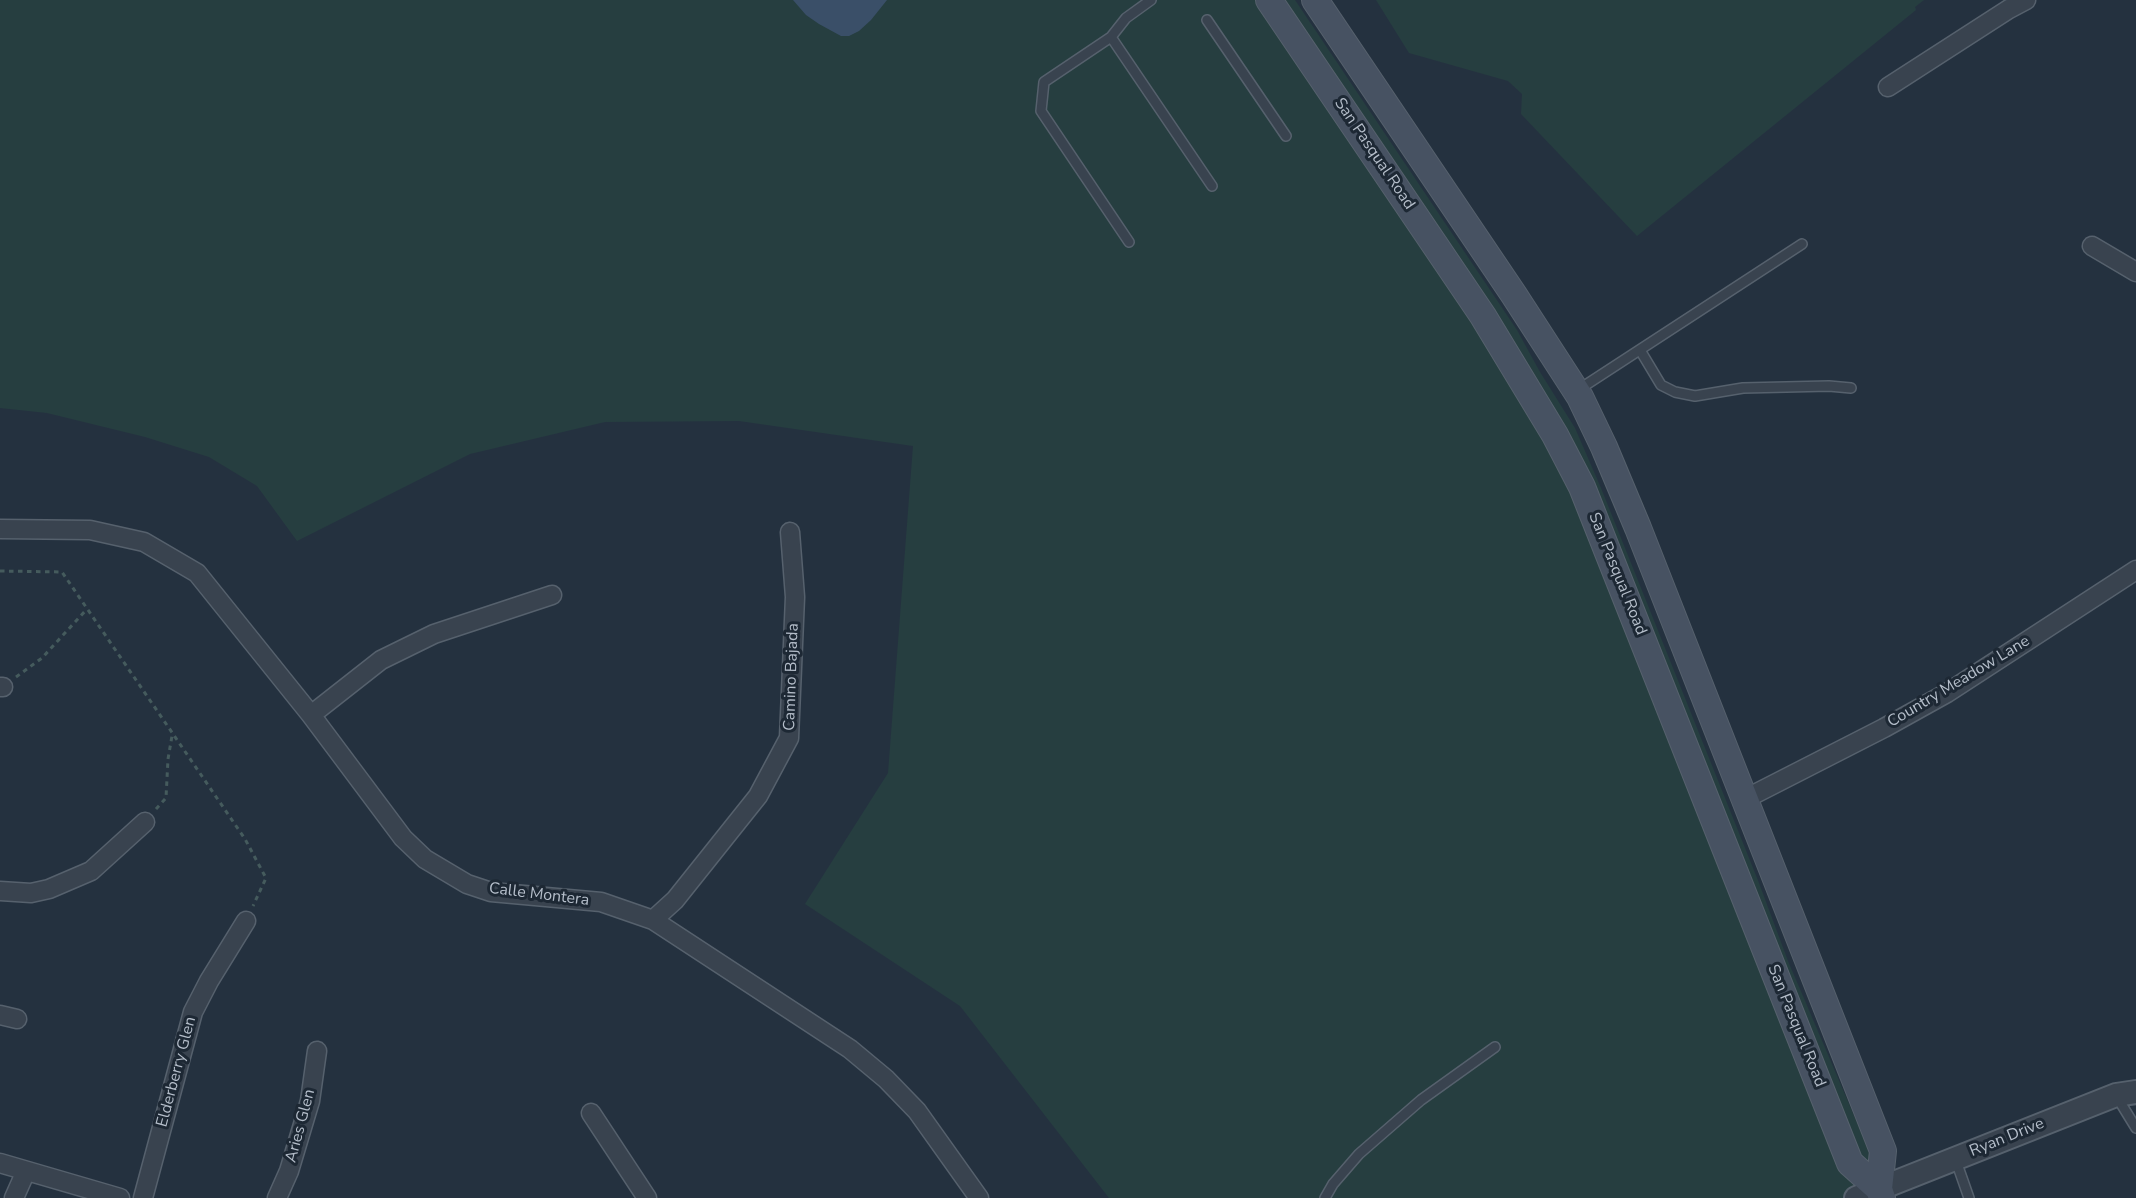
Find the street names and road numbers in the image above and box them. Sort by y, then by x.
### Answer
street label: San Pasqual Road [1330,95,1418,213]
street label: San Pasqual Road [1584,510,1650,638]
street label: Camino Bajada [781,623,803,731]
street label: Country Meadow Lane [1884,632,2034,732]
street label: Calle Montera [488,879,590,911]
street label: San Pasqual Road [1763,962,1829,1090]
street label: Elderberry Glen [153,1015,201,1129]
street label: Aries Glen [282,1087,320,1165]
street label: Ryan Drive [1967,1114,2047,1162]

